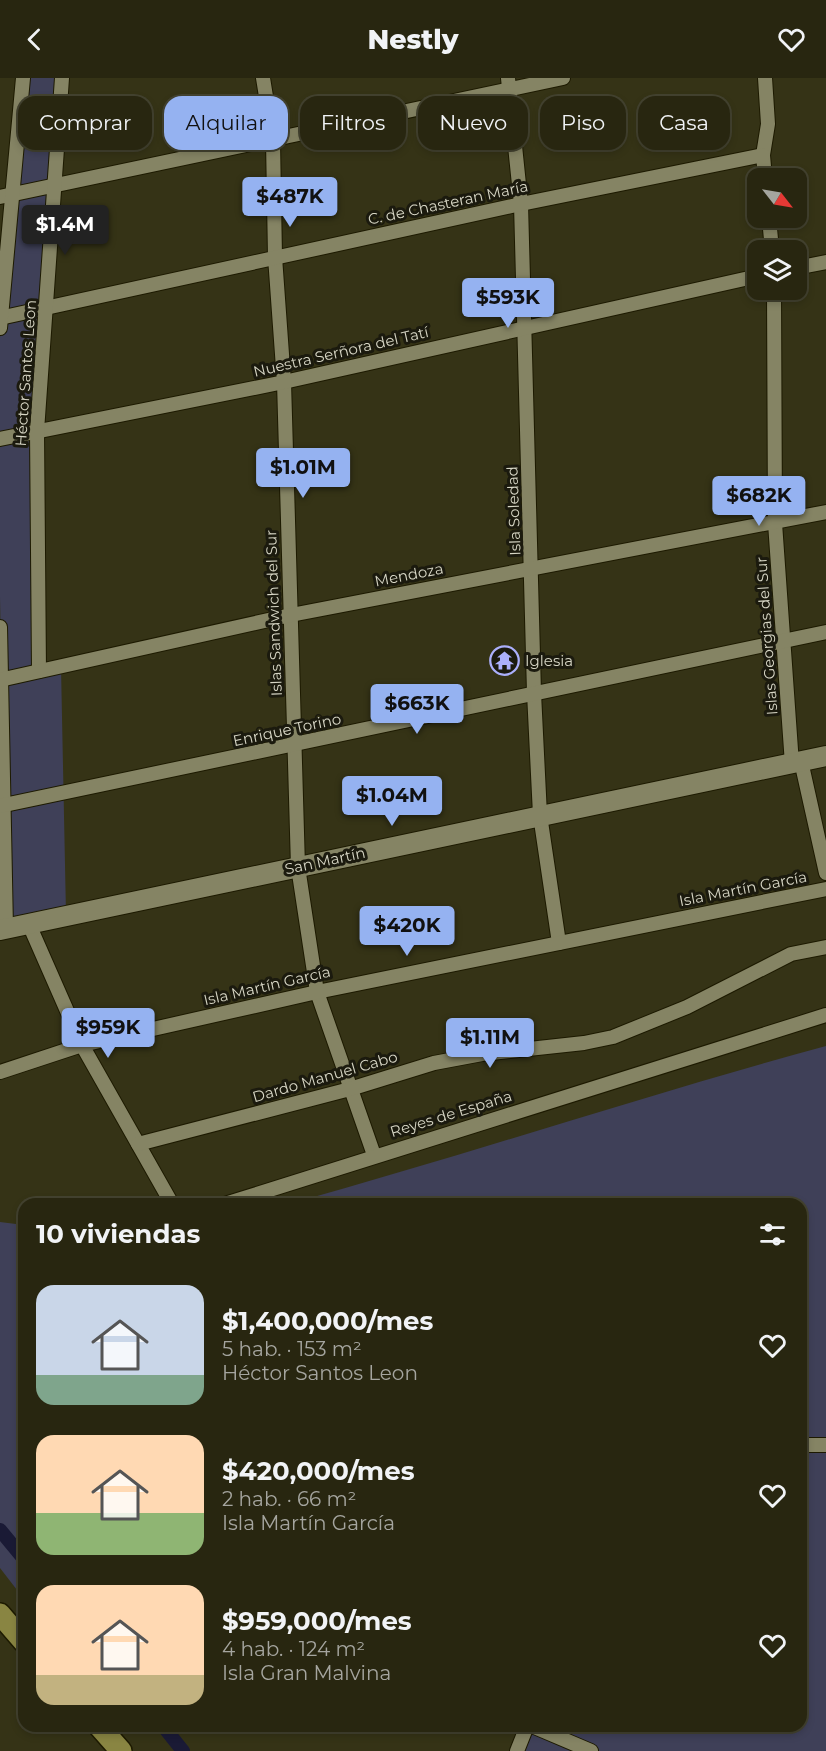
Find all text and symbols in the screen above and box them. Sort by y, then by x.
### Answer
icon: back [18,23,51,56]
text: Nestly [367,23,459,56]
icon: heart [775,23,808,56]
chip: Comprar [18,96,152,150]
chip: Alquilar [164,96,288,150]
chip: Filtros [300,96,406,150]
chip: Nuevo [418,96,528,150]
chip: Piso [540,96,626,150]
chip: Casa [638,96,730,150]
north arrow [747,168,807,228]
map controls [747,168,807,300]
street label: C. de Chasteran María [366,176,530,229]
pin: $487K [248,177,332,228]
text: $487K [256,184,324,208]
pin: $1.4M [23,205,107,256]
text: $1.4M [36,212,94,236]
button: layers [747,240,807,300]
pin: $593K [466,278,550,329]
text: $593K [476,285,540,309]
street label: Héctor Santos Leon [11,299,40,447]
street label: Nuestra Serñora del Tatí [251,322,431,381]
pin: $1.01M [254,448,352,499]
text: $1.01M [270,455,336,479]
street label: Isla Soledad [502,466,525,556]
pin: $682K [717,476,801,527]
text: $682K [726,483,792,507]
street label: Islas Sandwich del Sur [261,529,286,697]
street label: Islas Georgias del Sur [751,556,782,716]
street label: Mendoza [373,559,445,590]
temple icon: Iglesia [488,645,520,677]
place label: Iglesia [525,651,573,670]
pin: $663K [375,684,459,735]
text: $663K [385,691,449,715]
street label: Enrique Torino [231,709,343,750]
pin: $1.04M [343,776,441,827]
text: $1.04M [356,783,428,807]
street label: San Martín [283,843,367,878]
street label: Isla Martín García [677,867,808,910]
pin: $420K [365,906,449,957]
text: $420K [374,913,440,937]
street label: Isla Martín García [202,962,332,1009]
pin: $959K [66,1008,150,1059]
text: $959K [76,1015,140,1039]
pin: $1.11M [441,1018,539,1069]
text: $1.11M [460,1025,520,1049]
street label: Dardo Manuel Cabo [250,1047,400,1106]
street label: Reyes de España [388,1086,514,1141]
text: 10 viviendas [36,1218,200,1250]
icon: filters [756,1218,789,1251]
text: $1,400,000/mes [222,1305,433,1337]
icon: home [84,1309,156,1381]
icon: heart [756,1329,789,1362]
text: 5 hab. · 153 m² [222,1337,362,1361]
text: Héctor Santos Leon [222,1361,418,1385]
text: $420,000/mes [222,1455,414,1487]
icon: home [84,1459,156,1531]
icon: heart [756,1479,789,1512]
text: 2 hab. · 66 m² [222,1487,356,1511]
text: Isla Martín García [222,1511,395,1535]
text: $959,000/mes [222,1605,412,1637]
icon: home [84,1609,156,1681]
icon: heart [756,1629,789,1662]
text: 4 hab. · 124 m² [222,1637,365,1661]
text: Isla Gran Malvina [222,1661,391,1685]

